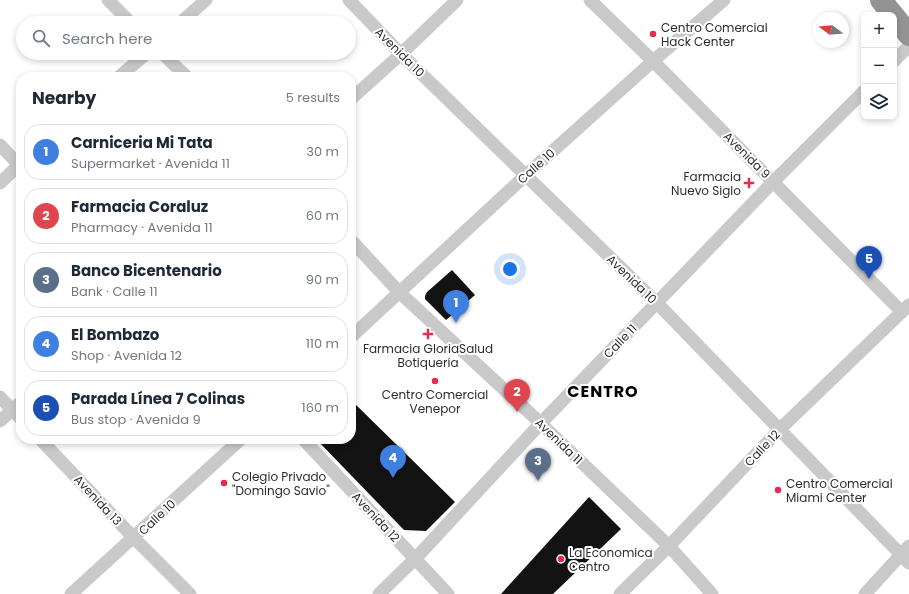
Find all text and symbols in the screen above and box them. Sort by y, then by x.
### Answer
north arrow [813,12,849,48]
map controls [861,12,897,120]
button: + [861,12,897,48]
search box [16,16,356,60]
place label: Centro Comercial Hack Center [661,19,768,50]
street label: Avenida 10 [371,23,429,81]
icon: search [30,27,52,49]
text: Search here [62,28,152,49]
marker: Centro Comercial Hack Center [648,29,658,39]
button: − [861,48,897,84]
button: layers [861,84,897,120]
text: Nearby [32,86,96,110]
text: 5 results [286,88,340,107]
street label: Avenida 9 [720,128,774,182]
text: Carniceria Mi Tata [71,132,213,153]
text: 1 [44,142,48,161]
text: 30 m [306,142,339,161]
street label: Calle 10 [513,145,559,187]
text: Supermarket · Avenida 11 [71,154,230,173]
place label: Farmacia Nuevo Siglo [671,168,741,199]
marker: Farmacia Nuevo Siglo [744,178,754,188]
text: Farmacia Coraluz [71,196,208,217]
text: 2 [42,206,50,225]
text: 60 m [306,206,339,225]
text: Pharmacy · Avenida 11 [71,218,213,237]
pin: 5 [856,246,882,279]
street label: Avenida 10 [603,251,661,307]
your location [500,259,520,279]
text: Banco Bicentenario [71,260,222,281]
text: 3 [42,270,50,289]
text: 90 m [306,270,339,289]
text: Bank · Calle 11 [71,282,158,301]
pin: 1 [443,290,469,323]
street label: Calle 11 [599,320,641,362]
text: El Bombazo [71,324,159,345]
marker: Farmacia GloriaSalud Botiqueria [423,329,433,339]
text: 4 [42,334,50,353]
text: 110 m [306,334,339,353]
place label: Farmacia GloriaSalud Botiqueria [363,340,493,371]
text: Shop · Avenida 12 [71,346,182,365]
marker: Centro Comercial Venepor [430,376,440,386]
pin: 2 [504,379,530,412]
district label: CENTRO [567,380,639,403]
place label: Centro Comercial Venepor [382,386,488,417]
text: Parada Línea 7 Colinas [71,388,245,409]
text: 5 [42,398,50,417]
text: 160 m [302,398,339,417]
text: Bus stop · Avenida 9 [71,410,201,429]
street label: Avenida 11 [532,414,586,468]
street label: Calle 12 [740,426,784,470]
pin: 4 [380,445,406,478]
pin: 3 [525,448,551,481]
place label: Colegio Privado "Domingo Savio" [232,468,330,499]
street label: Avenida 13 [70,471,126,529]
place label: Centro Comercial Miami Center [786,475,893,506]
marker: Colegio Privado "Domingo Savio" [219,478,229,488]
marker: Centro Comercial Miami Center [773,485,783,495]
street label: Avenida 12 [348,488,404,546]
street label: Calle 10 [135,495,179,539]
place label: La Economica Centro [569,544,653,575]
marker: La Economica Centro [556,554,566,564]

